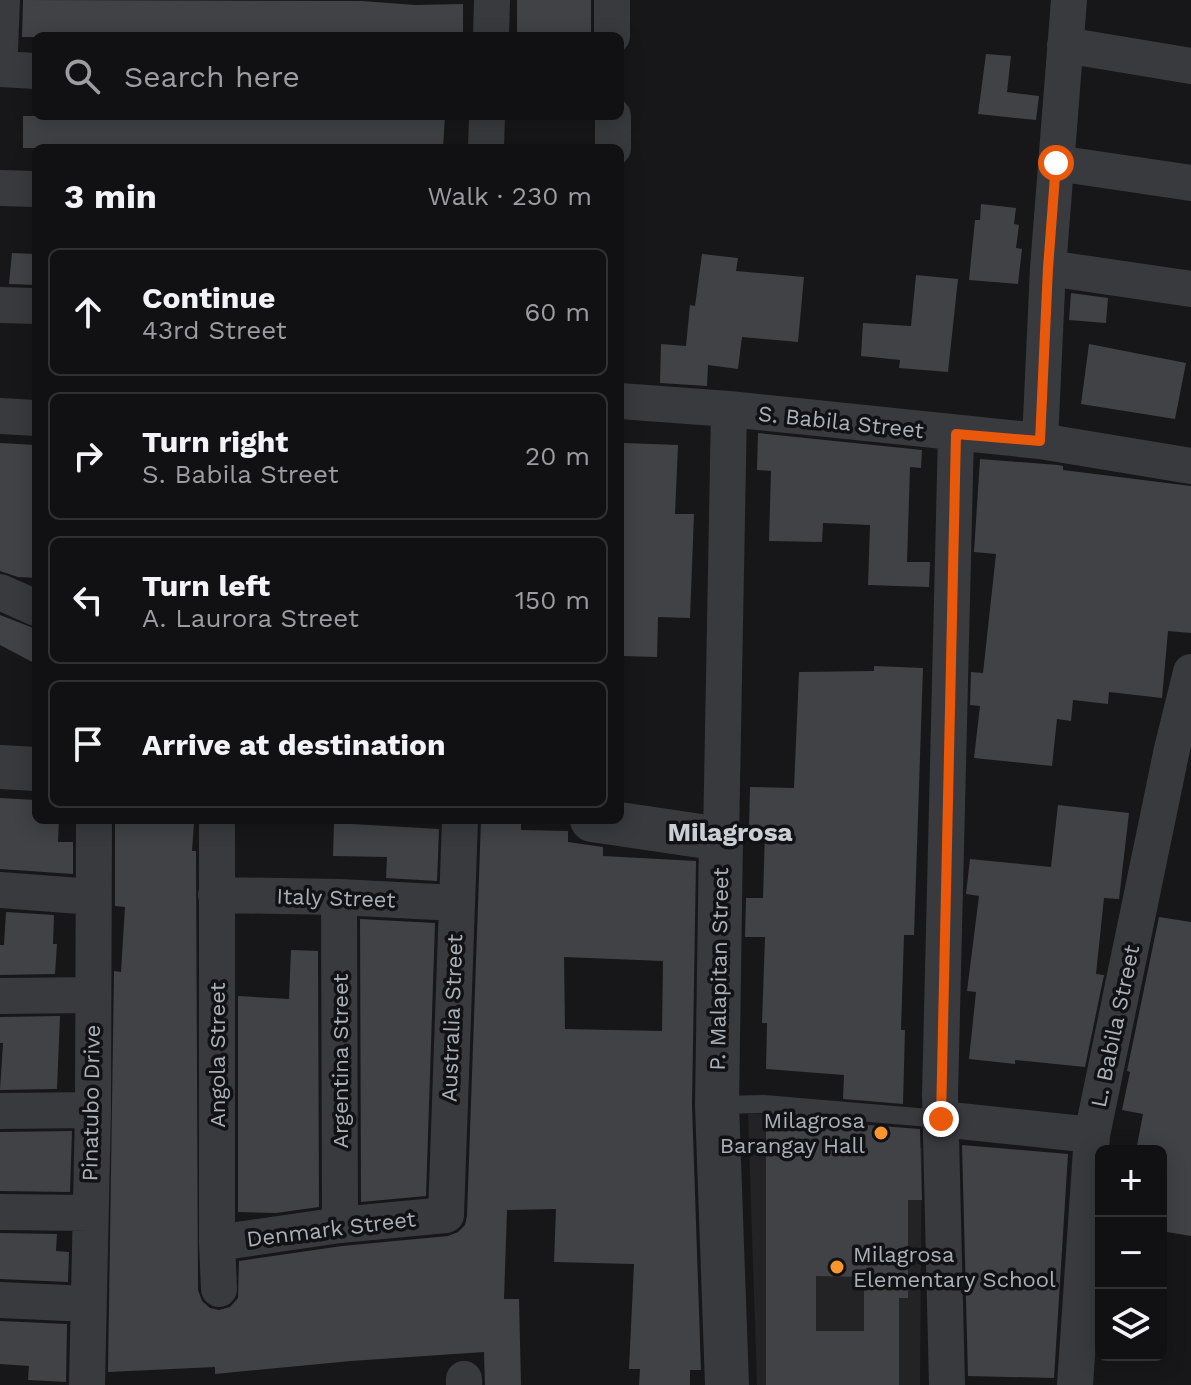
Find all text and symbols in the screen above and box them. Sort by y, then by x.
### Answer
search box [32,32,624,120]
icon: search [60,54,104,98]
text: Search here [124,59,300,94]
route start [1038,145,1074,181]
text: 3 min [64,176,157,216]
text: Walk · 230 m [427,181,592,211]
text: Continue [142,280,275,315]
icon: ahead [66,290,110,334]
text: 60 m [524,297,590,327]
text: 43rd Street [142,315,287,345]
street label: S. Babila Street [757,401,925,443]
text: Turn right [142,424,288,459]
icon: right [66,434,110,478]
text: 20 m [525,441,590,471]
text: S. Babila Street [142,459,339,489]
text: Turn left [142,568,270,603]
icon: left [66,578,110,622]
text: 150 m [515,585,590,615]
text: A. Laurora Street [142,603,359,633]
icon: arrive [66,722,110,766]
text: Arrive at destination [142,727,446,762]
district label: Milagrosa [667,817,793,847]
street label: P. Malapitan Street [705,867,733,1071]
street label: Italy Street [276,883,396,913]
street label: Australia Street [437,934,467,1102]
street label: L. Babila Street [1086,943,1144,1109]
street label: Argentina Street [328,973,353,1149]
street label: Angola Street [205,982,230,1128]
street label: Pinatubo Drive [77,1024,105,1182]
route end [923,1101,959,1137]
place label: Milagrosa Barangay Hall [720,1108,865,1158]
marker: Milagrosa Barangay Hall [872,1124,890,1142]
map controls [1095,1145,1167,1361]
button: + [1095,1145,1167,1217]
street label: Denmark Street [245,1206,417,1252]
button: − [1095,1217,1167,1289]
place label: Milagrosa Elementary School [853,1242,1056,1292]
marker: Milagrosa Elementary School [828,1258,846,1276]
button: layers [1095,1289,1167,1361]

